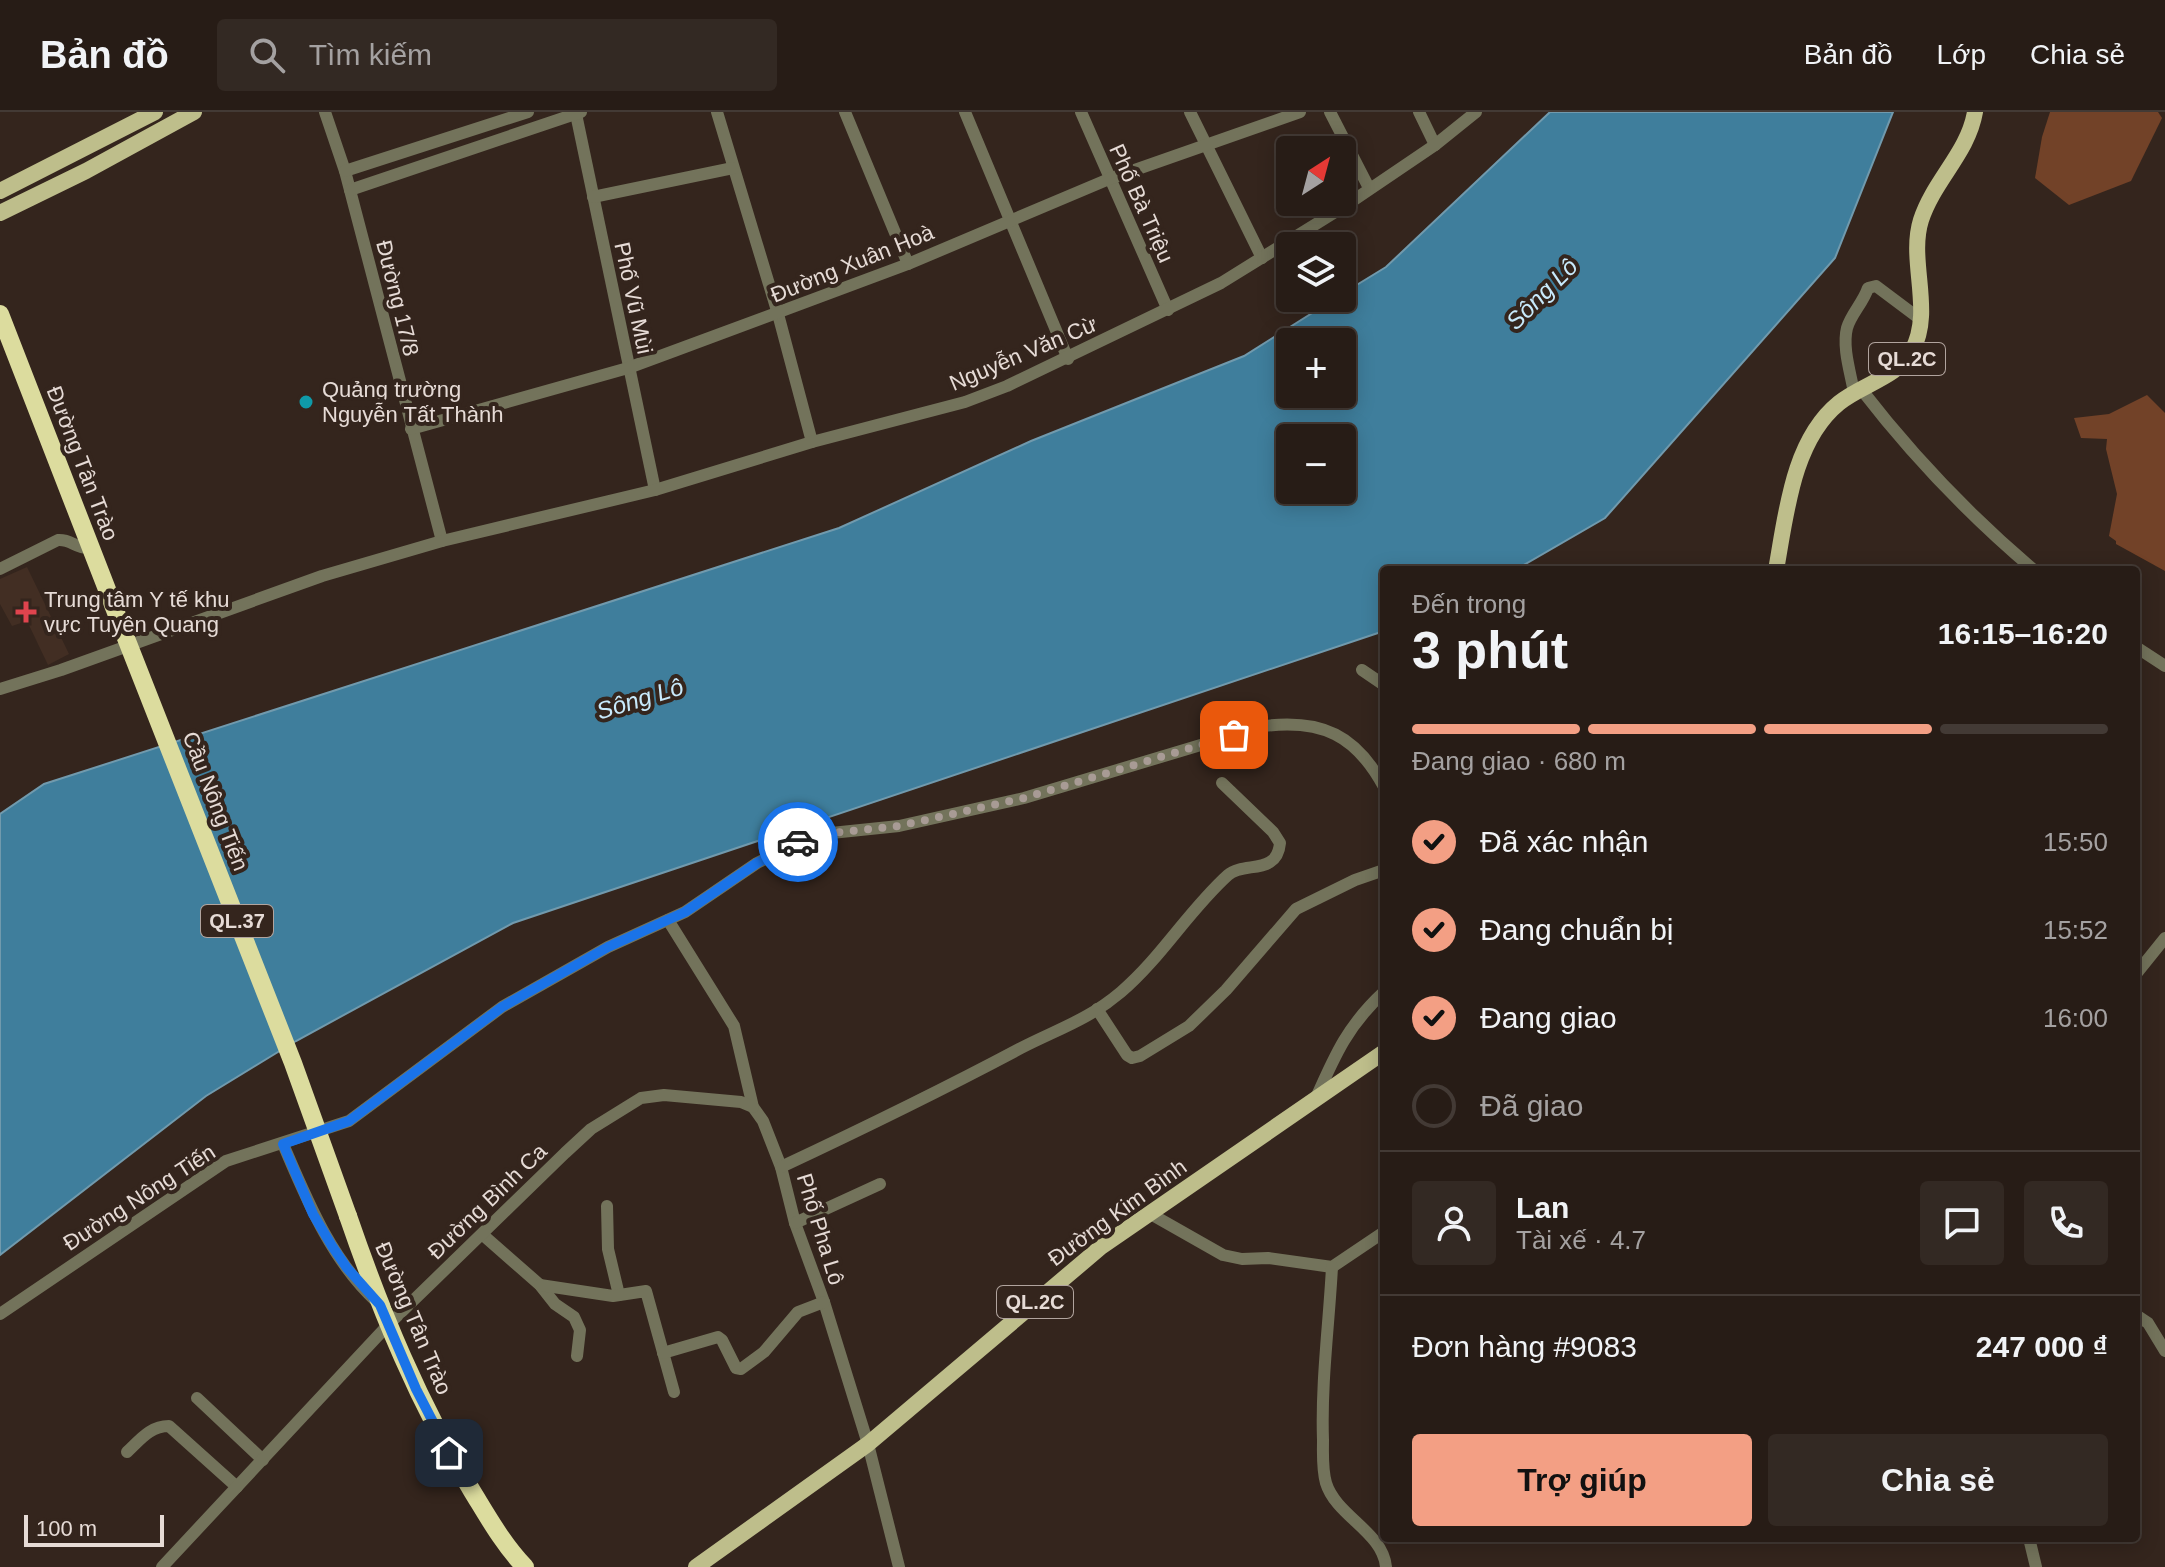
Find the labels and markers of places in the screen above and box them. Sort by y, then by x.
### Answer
place label: Quảng trường Nguyễn Tất Thành [322,377,503,427]
marker: Quảng trường Nguyễn Tất Thành [297,393,315,411]
place label: Trung tâm Y tế khu vực Tuyên Quang [44,587,229,637]
marker: Trung tâm Y tế khu vực Tuyên Quang [15,601,37,623]
pin [1200,701,1268,769]
pin [415,1419,483,1487]

